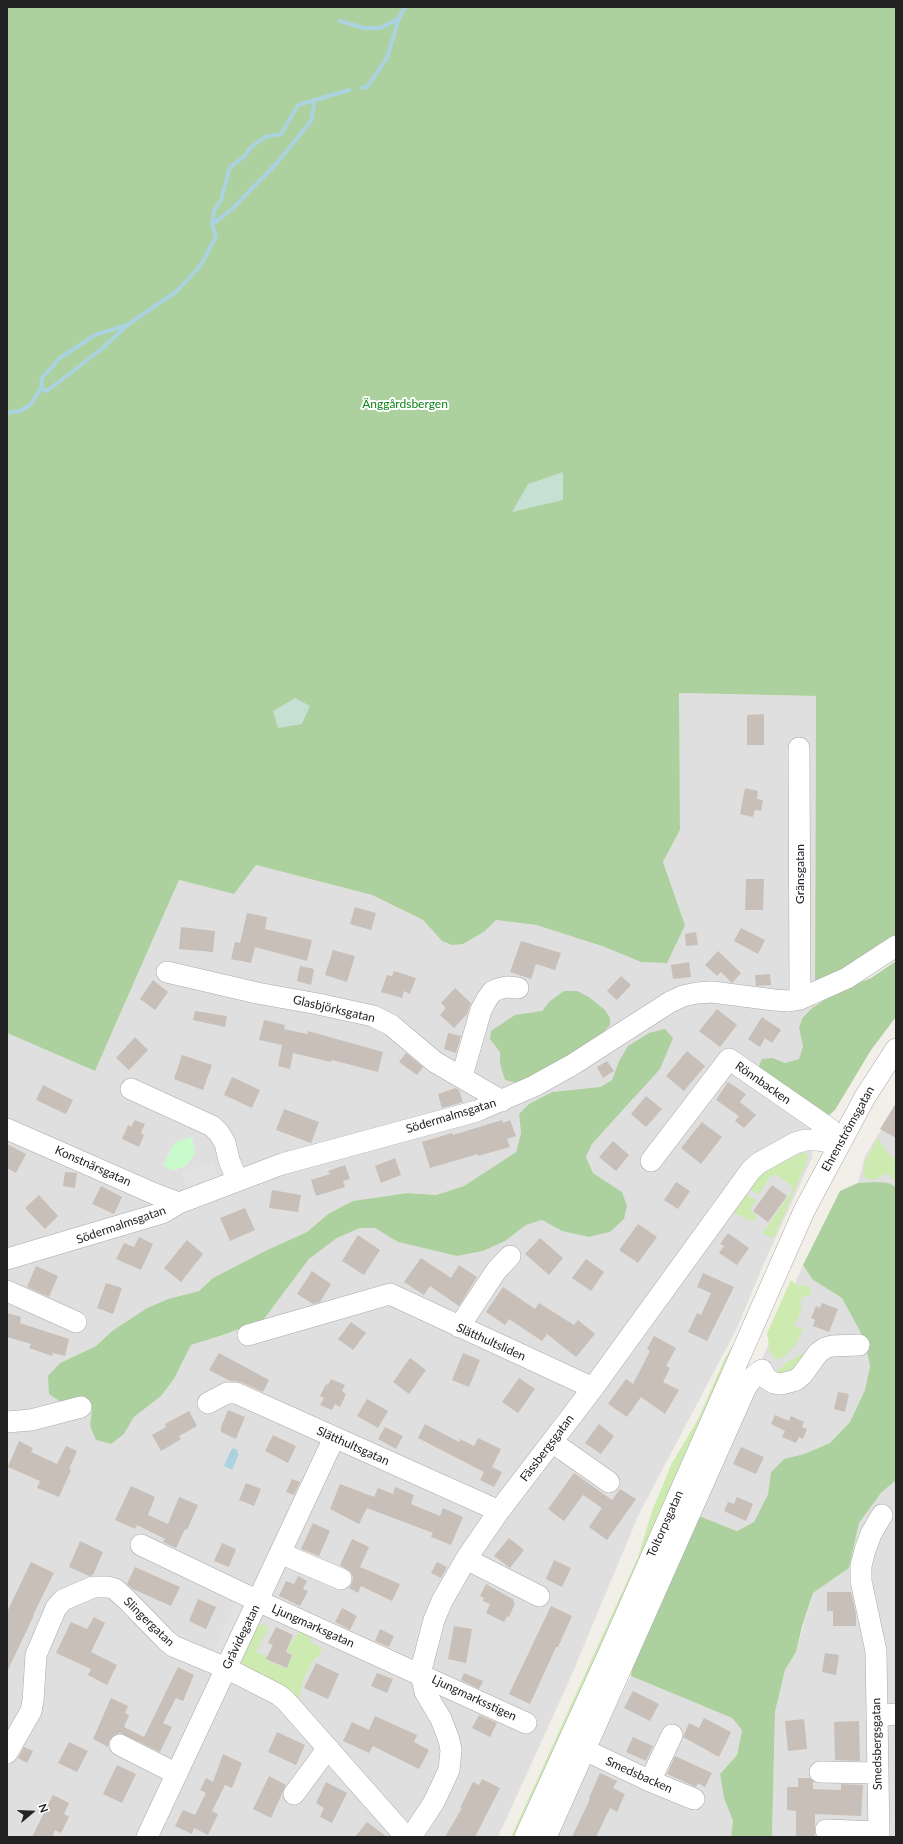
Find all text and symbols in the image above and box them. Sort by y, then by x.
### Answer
park label: Änggårdsbergen [362,397,448,411]
street label: Gränsgatan [793,844,807,904]
street label: Glasbjörksgatan [292,993,376,1025]
street label: Rönnbacken [732,1059,794,1107]
street label: Ehrenströmsgatan [819,1084,877,1174]
street label: Södermalmsgatan [404,1095,498,1137]
street label: Konstnärsgatan [53,1143,133,1189]
street label: Södermalmsgatan [74,1203,168,1247]
street label: Slätthultsliden [454,1320,528,1364]
street label: Fässbergsgatan [517,1412,577,1484]
street label: Slätthultsgatan [314,1424,392,1468]
street label: Toltorpsgatan [644,1488,686,1560]
street label: Slingergatan [121,1594,177,1650]
street label: Ljungmarksgatan [269,1601,357,1651]
street label: Gråvidegatan [219,1602,263,1672]
street label: Ljungmarksstigen [429,1672,519,1724]
street label: Smedsbergsgatan [869,1698,885,1790]
street label: Smedsbacken [603,1754,675,1796]
north arrow [12,1792,52,1832]
text: N [36,1802,51,1814]

